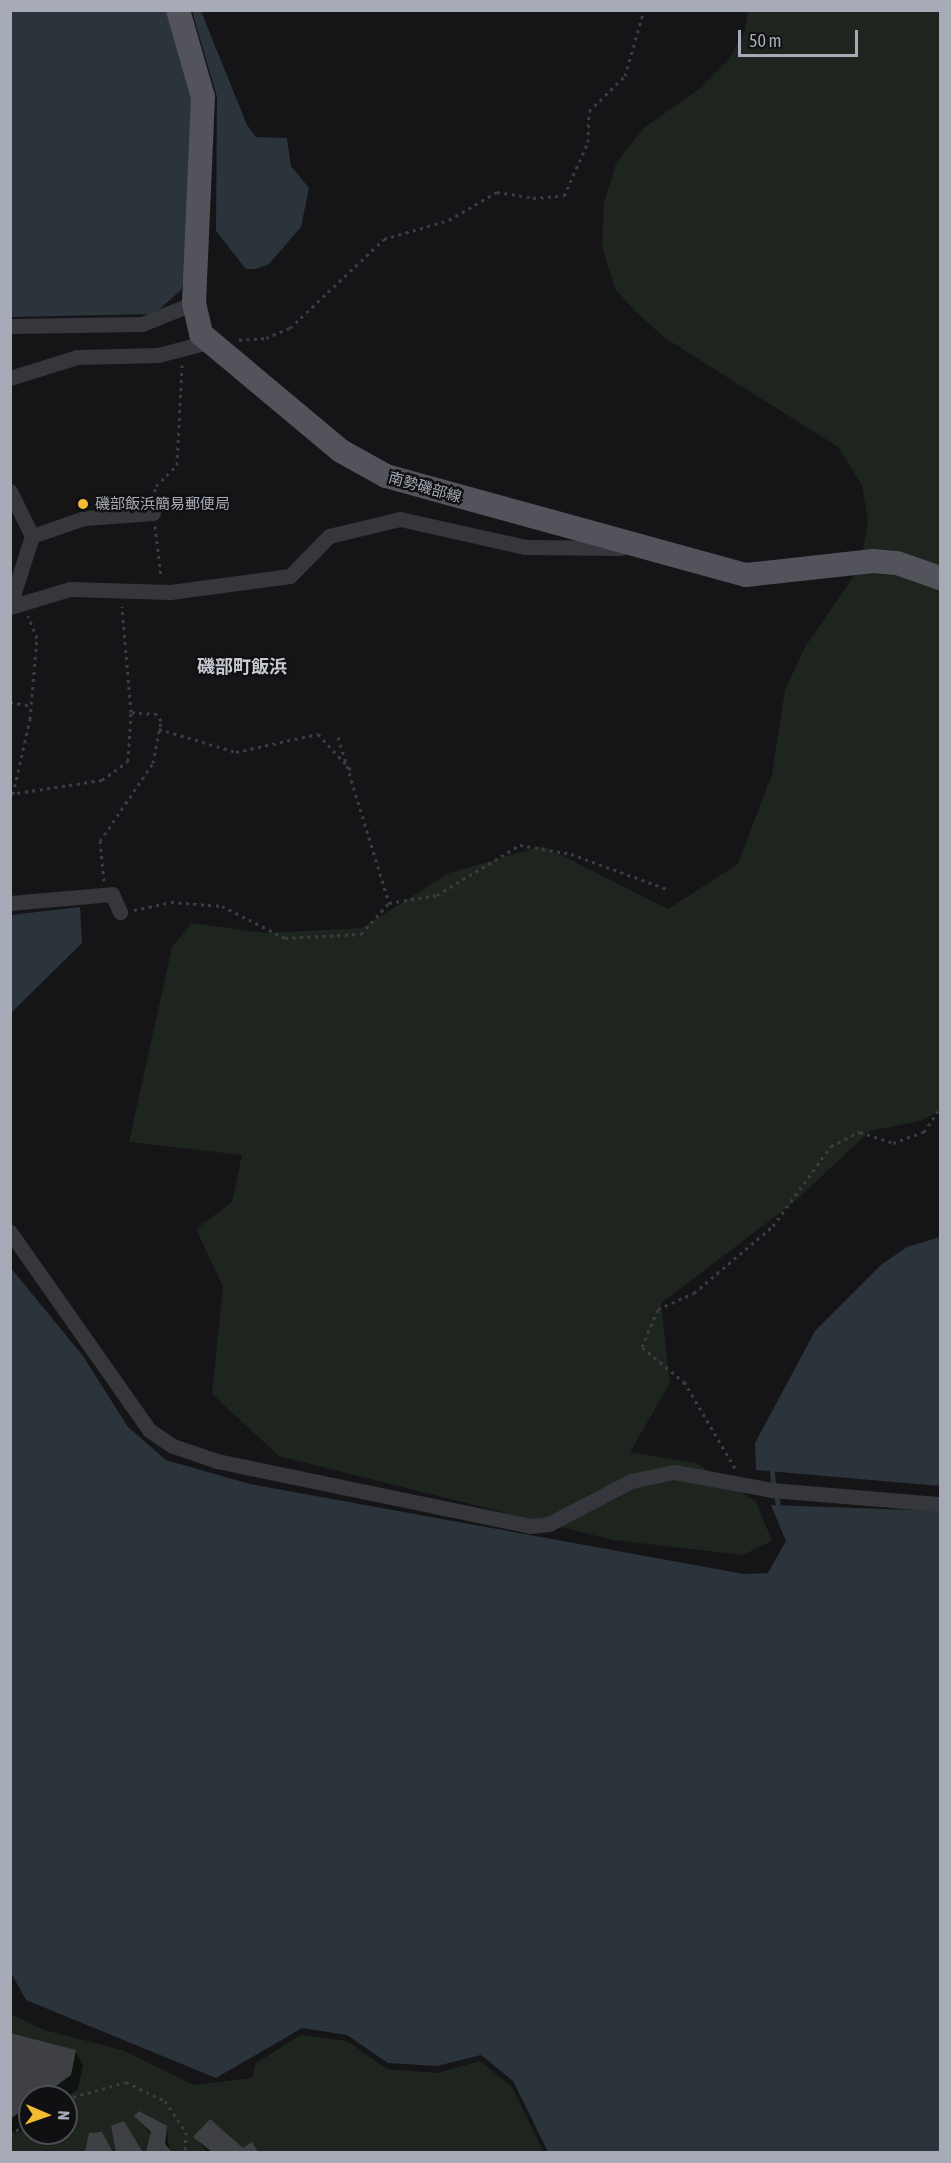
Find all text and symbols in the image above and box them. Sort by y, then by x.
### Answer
scale bar [741,18,861,56]
text: 50 m [749,30,781,51]
street label: 南勢磯部線 [386,468,464,506]
place label: 磯部飯浜簡易郵便局 [95,495,230,513]
marker: 磯部飯浜簡易郵便局 [76,497,90,511]
district label: 磯部町飯浜 [197,656,287,678]
north arrow [18,2085,78,2145]
text: N [55,2111,73,2121]

